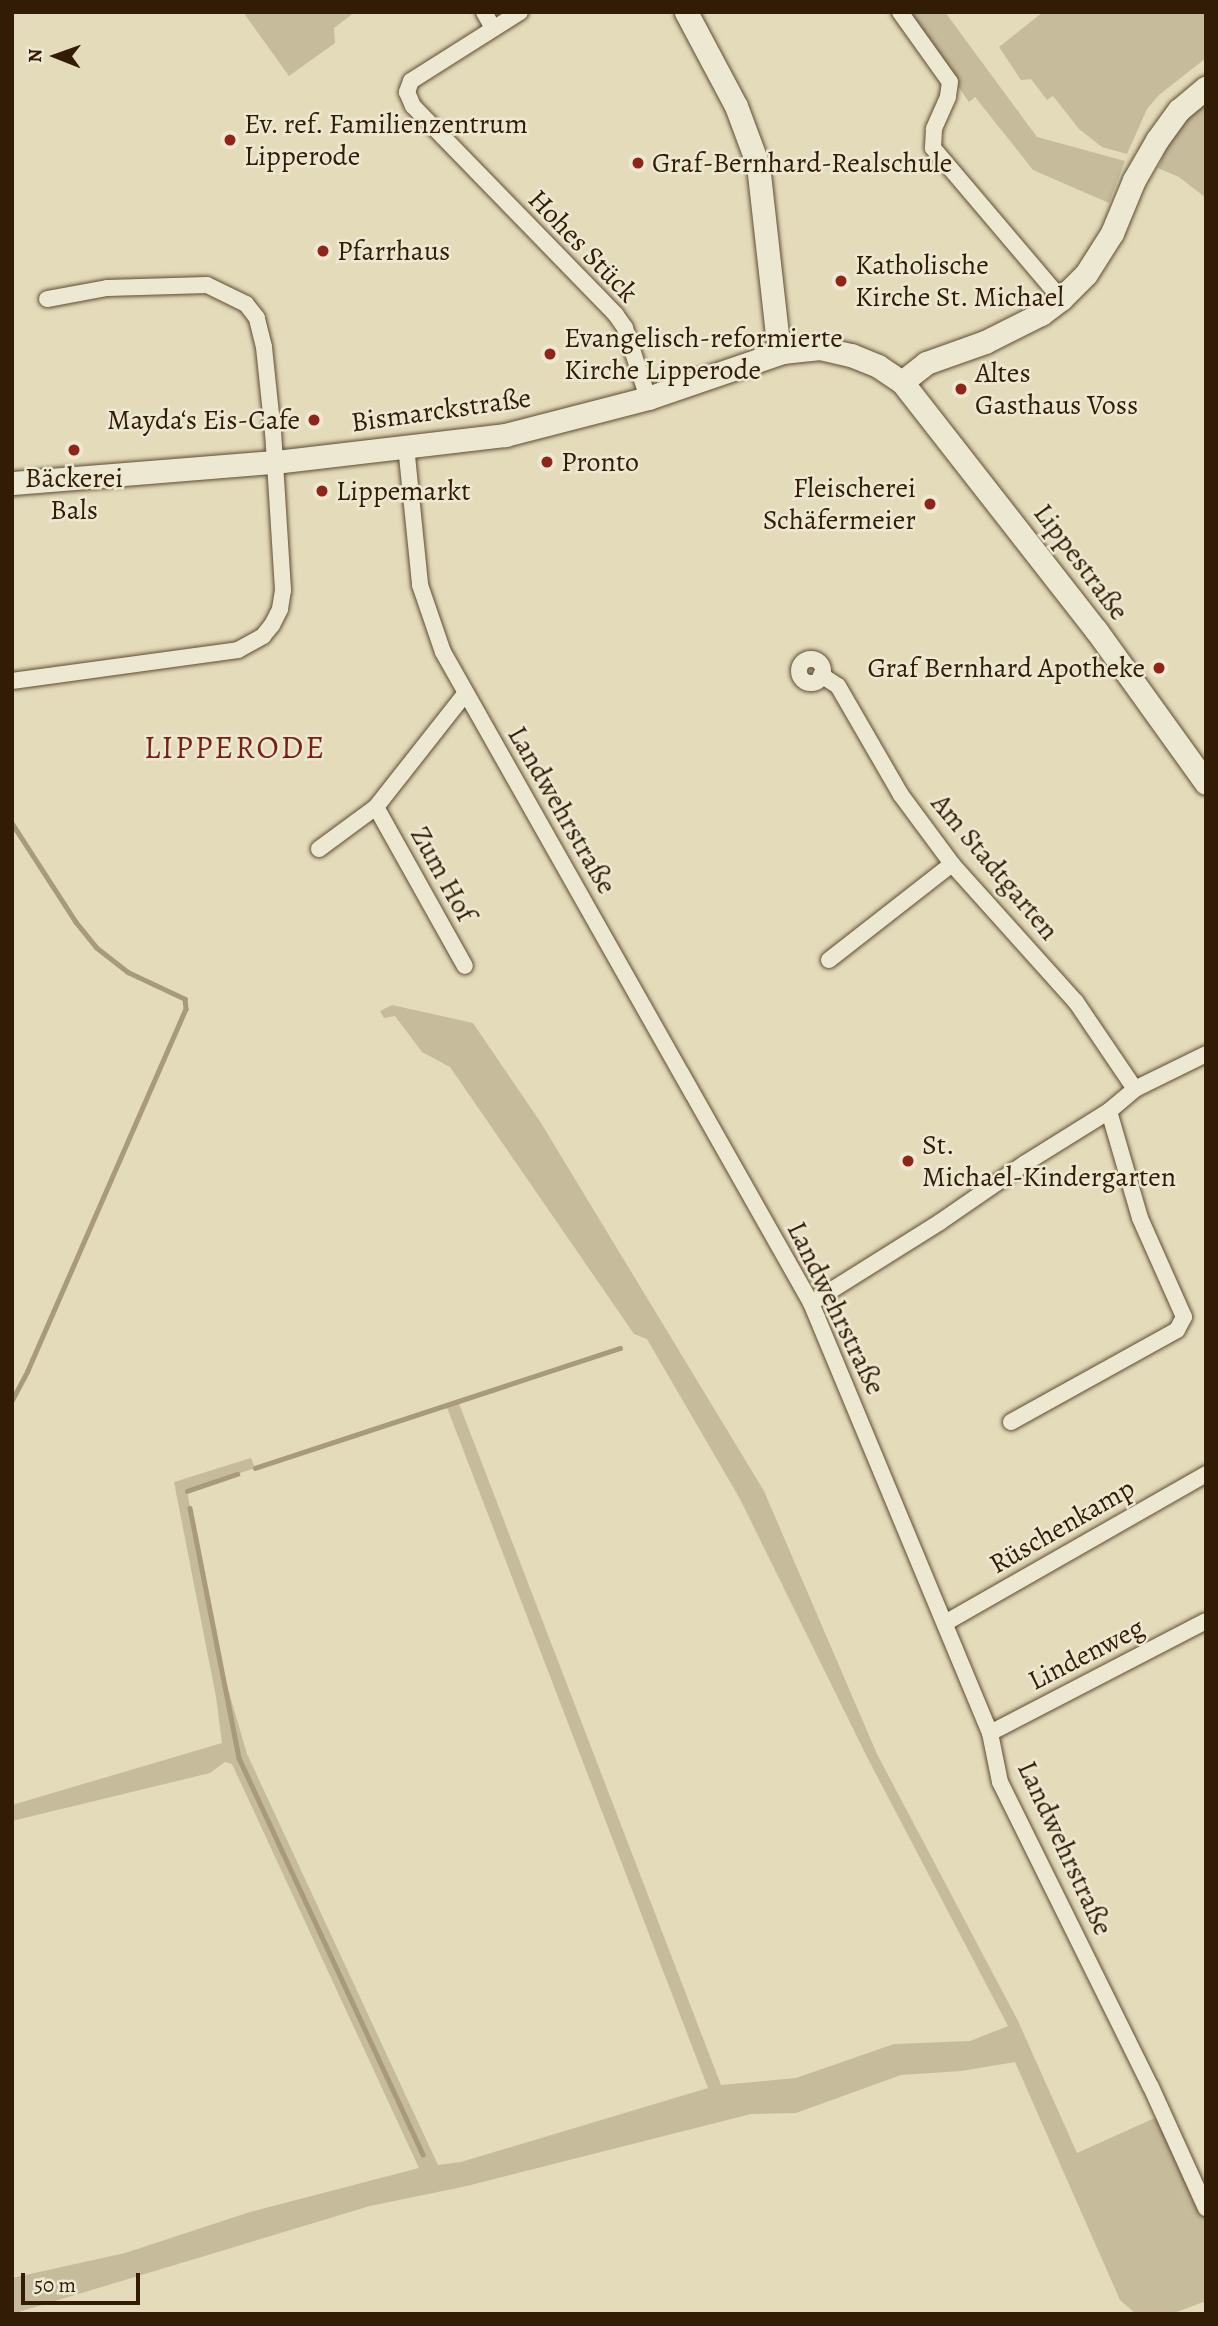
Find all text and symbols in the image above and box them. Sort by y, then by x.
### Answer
north arrow [21,21,91,91]
text: N [22,48,48,63]
place label: Ev. ref. Familienzentrum Lipperode [244,107,529,173]
marker: Ev. ref. Familienzentrum Lipperode [222,132,238,148]
place label: Graf-Bernhard-Realschule [652,146,952,180]
marker: Graf-Bernhard-Realschule [630,155,646,171]
street label: Hohes Stück [521,183,645,309]
place label: Pfarrhaus [337,234,450,268]
marker: Pfarrhaus [315,243,331,259]
place label: Katholische Kirche St. Michael [855,248,1065,314]
marker: Katholische Kirche St. Michael [833,273,849,289]
place label: Evangelisch-reformierte Kirche Lipperode [564,321,843,387]
marker: Evangelisch-reformierte Kirche Lipperode [542,346,558,362]
place label: Altes Gasthaus Voss [975,356,1138,422]
street label: Bismarckstraße [349,381,533,439]
marker: Altes Gasthaus Voss [953,381,969,397]
place label: Mayda‘s Eis-Cafe [107,403,300,437]
marker: Mayda‘s Eis-Cafe [306,412,322,428]
marker: Bäckerei Bals [66,442,82,458]
place label: Pronto [561,445,639,479]
marker: Pronto [539,454,555,470]
place label: Bäckerei Bals [25,461,123,527]
place label: Fleischerei Schäfermeier [763,471,916,537]
place label: Lippemarkt [336,474,470,508]
marker: Lippemarkt [314,483,330,499]
marker: Fleischerei Schäfermeier [922,496,938,512]
street label: Lippestraße [1026,497,1136,627]
place label: Graf Bernhard Apotheke [867,651,1145,685]
marker: Graf Bernhard Apotheke [1151,660,1167,676]
street label: Landwehrstraße [500,720,624,900]
district label: LIPPERODE [145,728,325,766]
street label: Am Stadtgarten [924,787,1066,947]
street label: Zum Hof [403,821,483,927]
place label: St. Michael-Kindergarten [922,1128,1176,1194]
marker: St. Michael-Kindergarten [900,1153,916,1169]
street label: Landwehrstraße [780,1216,892,1400]
street label: Rüschenkamp [984,1471,1140,1581]
street label: Lindenweg [1023,1611,1149,1697]
street label: Landwehrstraße [1010,1756,1120,1940]
scale bar [24,2260,144,2304]
text: 50 m [34,2271,76,2299]

